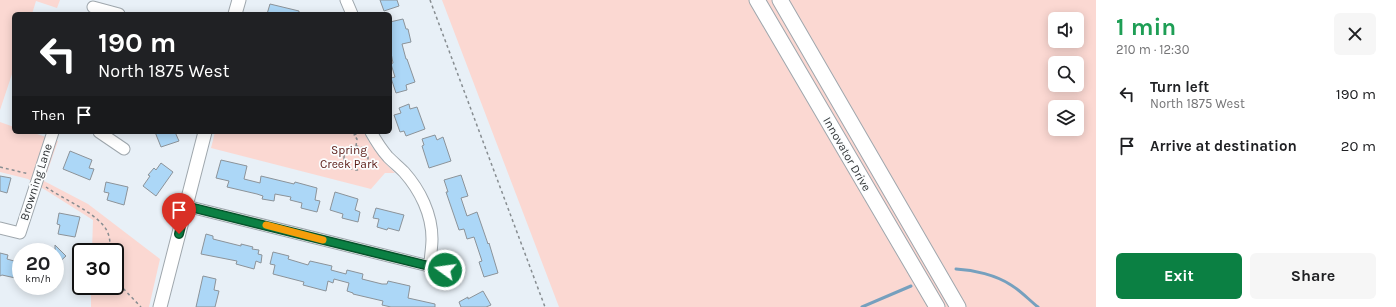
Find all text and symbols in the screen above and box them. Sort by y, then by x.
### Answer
map controls [1048,12,1084,136]
button: sound [1048,12,1084,48]
text: 1 min [1116,13,1176,41]
button: close [1334,13,1376,55]
text: 190 m [98,26,176,59]
icon: left [32,28,84,80]
text: 210 m · 12:30 [1116,42,1190,57]
button: search [1048,56,1084,92]
text: North 1875 West [98,60,229,82]
text: Turn left [1150,78,1209,96]
icon: left [1116,83,1138,105]
text: 190 m [1336,85,1376,103]
text: North 1875 West [1150,96,1245,111]
button: layers [1048,100,1084,136]
icon: arrive [73,104,95,126]
text: Then [32,106,65,124]
street label: Innovator Drive [820,114,874,194]
icon: arrive [1116,135,1138,157]
text: Arrive at destination [1150,137,1297,155]
text: 20 m [1341,137,1376,155]
street label: Browning Lane [17,142,55,222]
park label: Spring Creek Park [320,143,378,171]
pin [162,193,196,234]
icon: arrive [168,199,190,221]
speed limit sign: 30 [72,243,124,295]
position arrow [424,249,466,291]
text: 20 [26,252,50,275]
button: Exit [1116,253,1242,299]
button: Share [1250,253,1376,299]
text: km/h [25,273,51,285]

